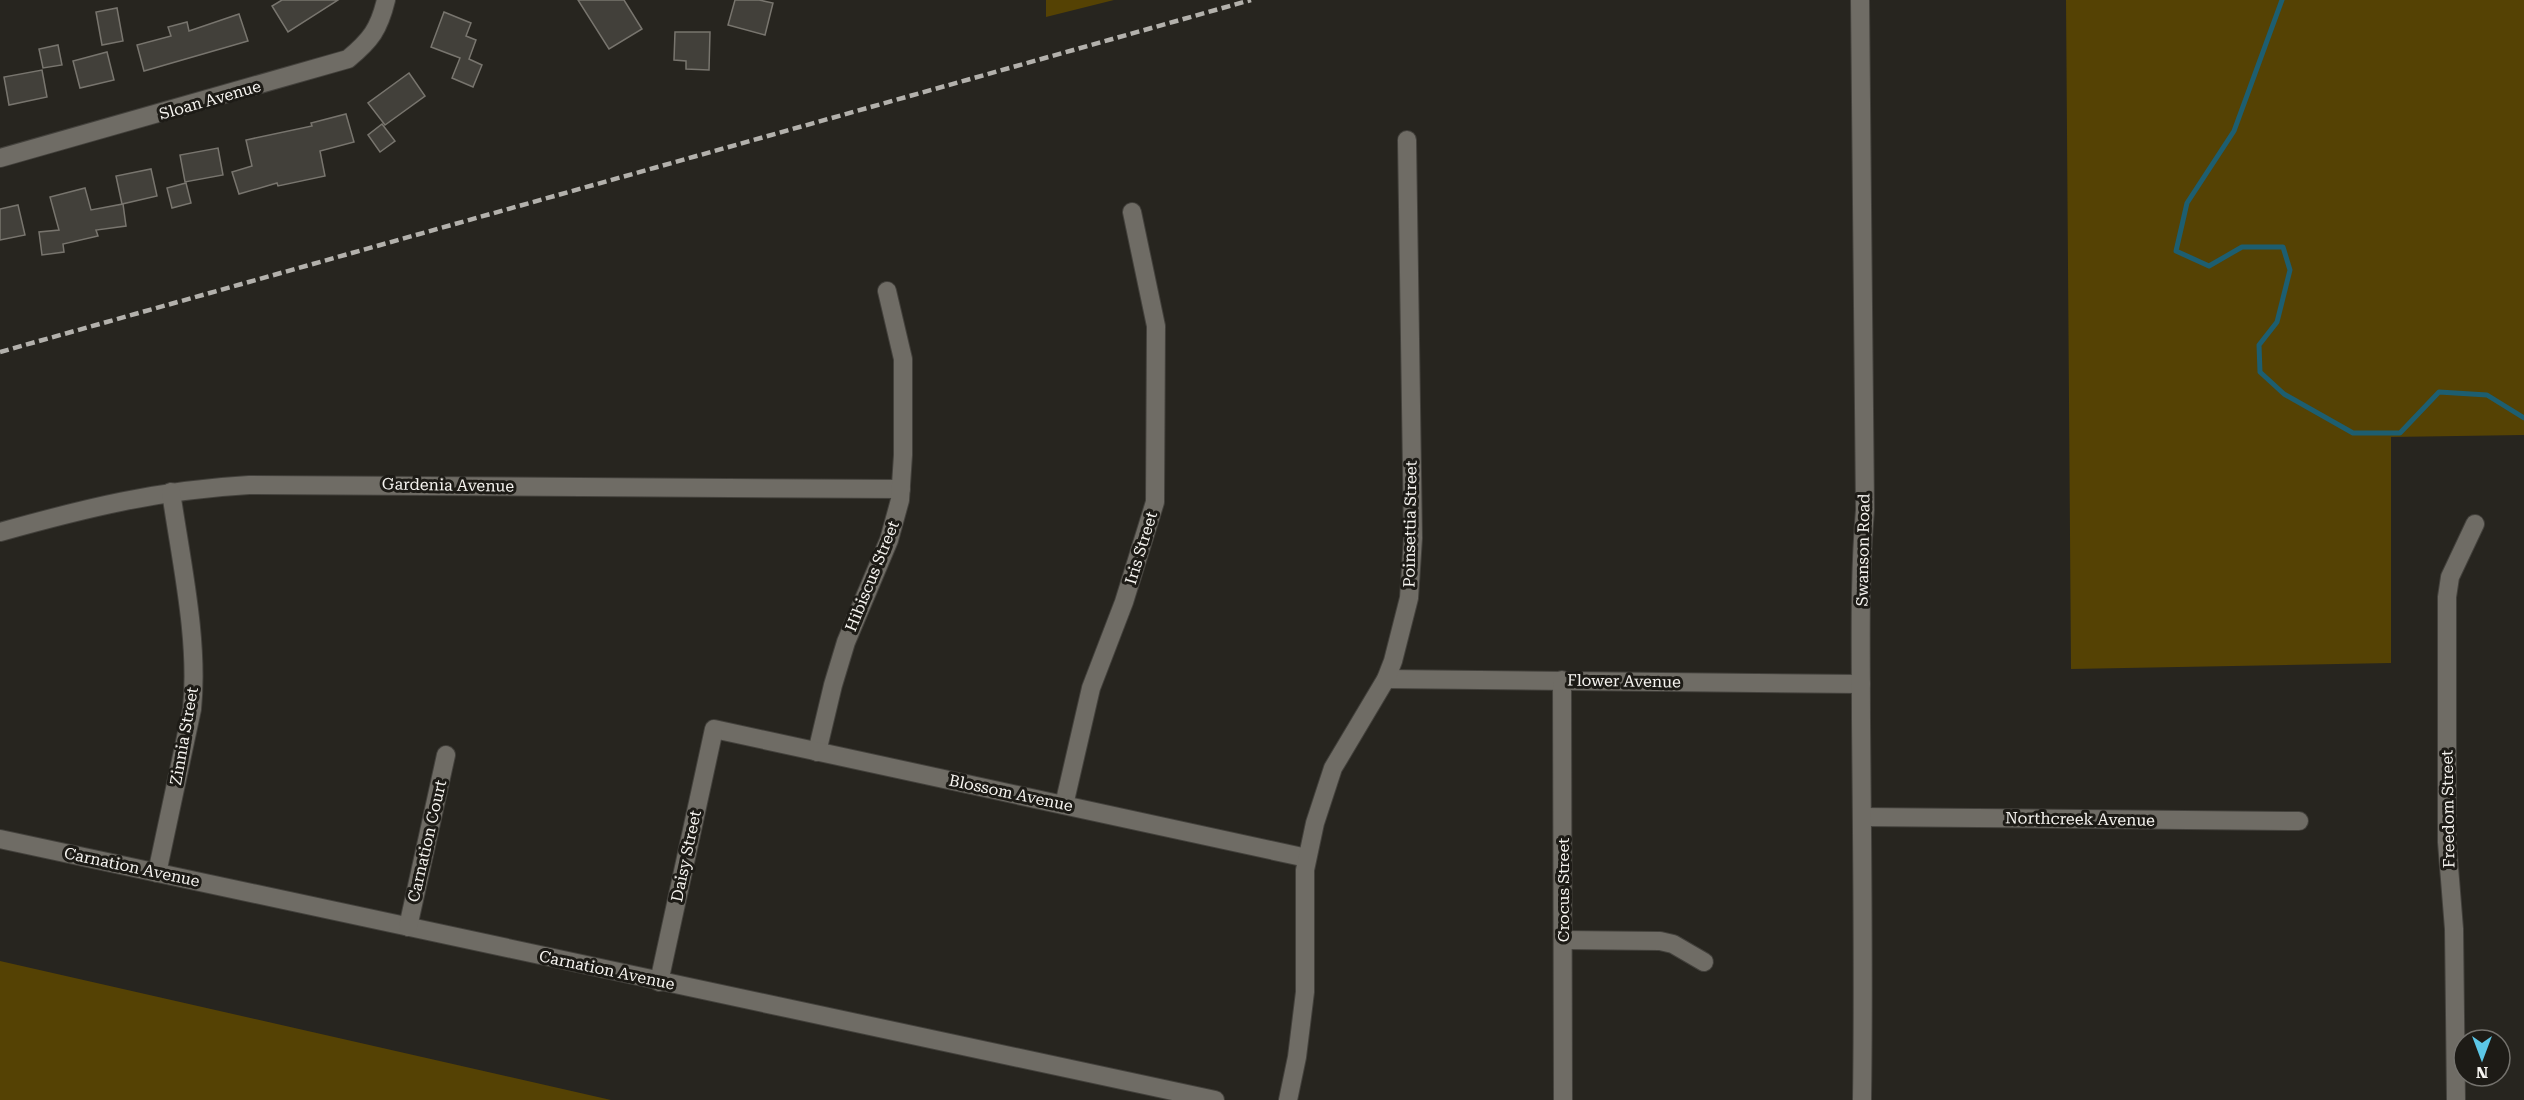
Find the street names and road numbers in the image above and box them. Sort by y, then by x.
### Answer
street label: Sloan Avenue [157,76,263,124]
street label: Poinsettia Street [1399,460,1421,588]
street label: Gardenia Avenue [382,474,515,496]
street label: Swanson Road [1853,493,1873,607]
street label: Iris Street [1121,509,1161,587]
street label: Hibiscus Street [841,518,903,634]
street label: Flower Avenue [1567,671,1681,691]
street label: Zinnia Street [166,685,202,787]
street label: Freedom Street [2437,750,2459,868]
street label: Blossom Avenue [947,771,1075,815]
street label: Carnation Court [404,778,450,904]
street label: Daisy Street [667,808,705,903]
street label: Northcreek Avenue [2005,808,2155,830]
street label: Crocus Street [1554,838,1573,942]
street label: Carnation Avenue [62,843,202,891]
street label: Carnation Avenue [537,946,677,994]

